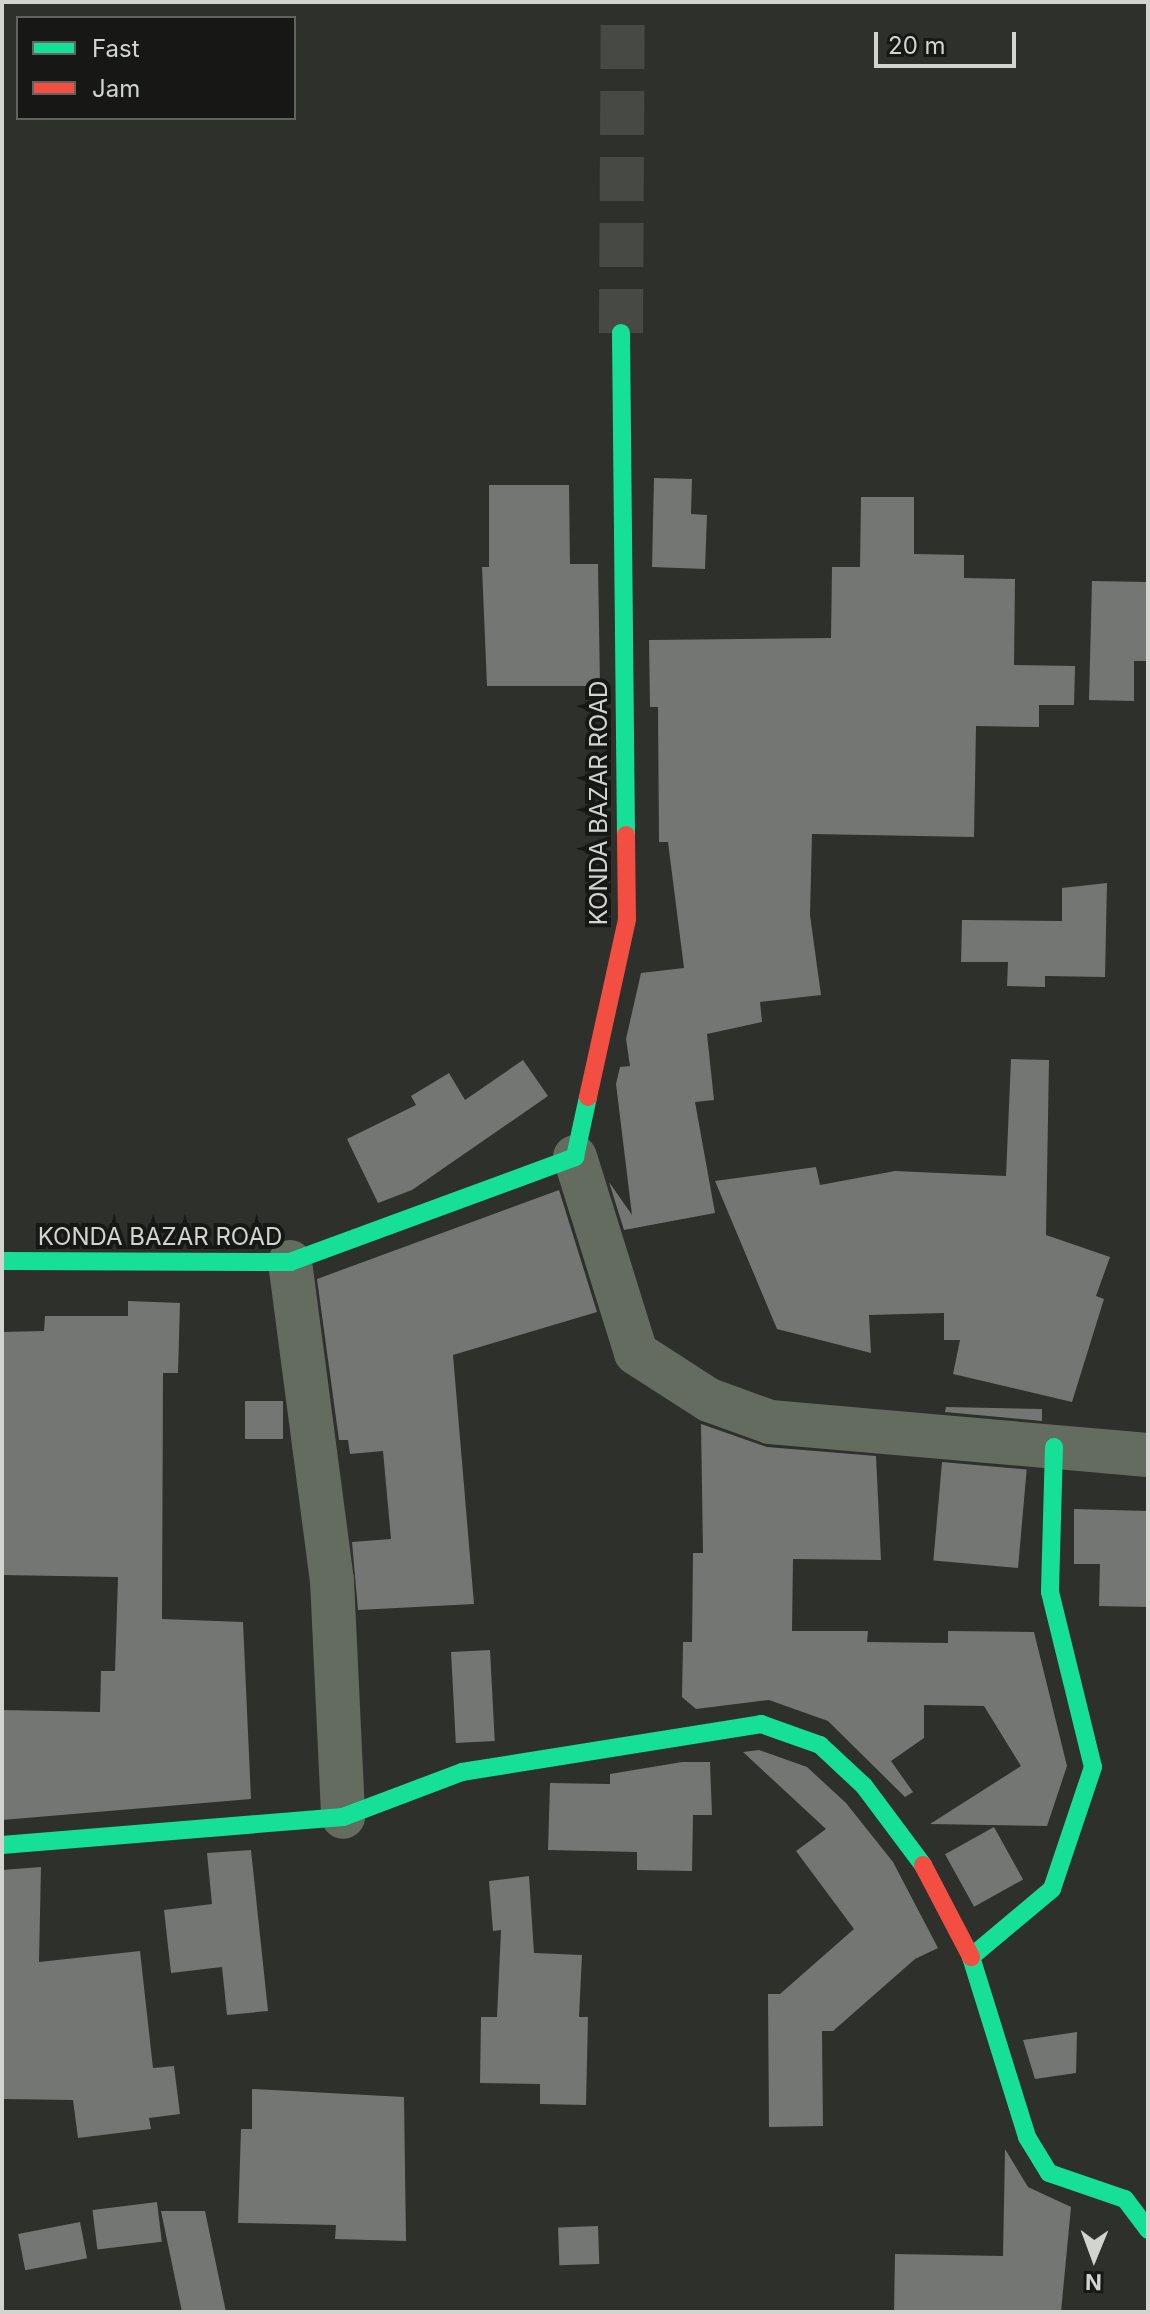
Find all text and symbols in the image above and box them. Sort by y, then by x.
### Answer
legend [16,16,296,120]
scale bar [878,16,1020,66]
text: 20 m [888,31,946,60]
text: Fast [92,34,140,63]
text: Jam [92,74,140,103]
street label: KONDA BAZAR ROAD [585,681,613,925]
street label: KONDA BAZAR ROAD [38,1223,282,1251]
north arrow [1054,2218,1134,2298]
text: N [1085,2269,1102,2295]

